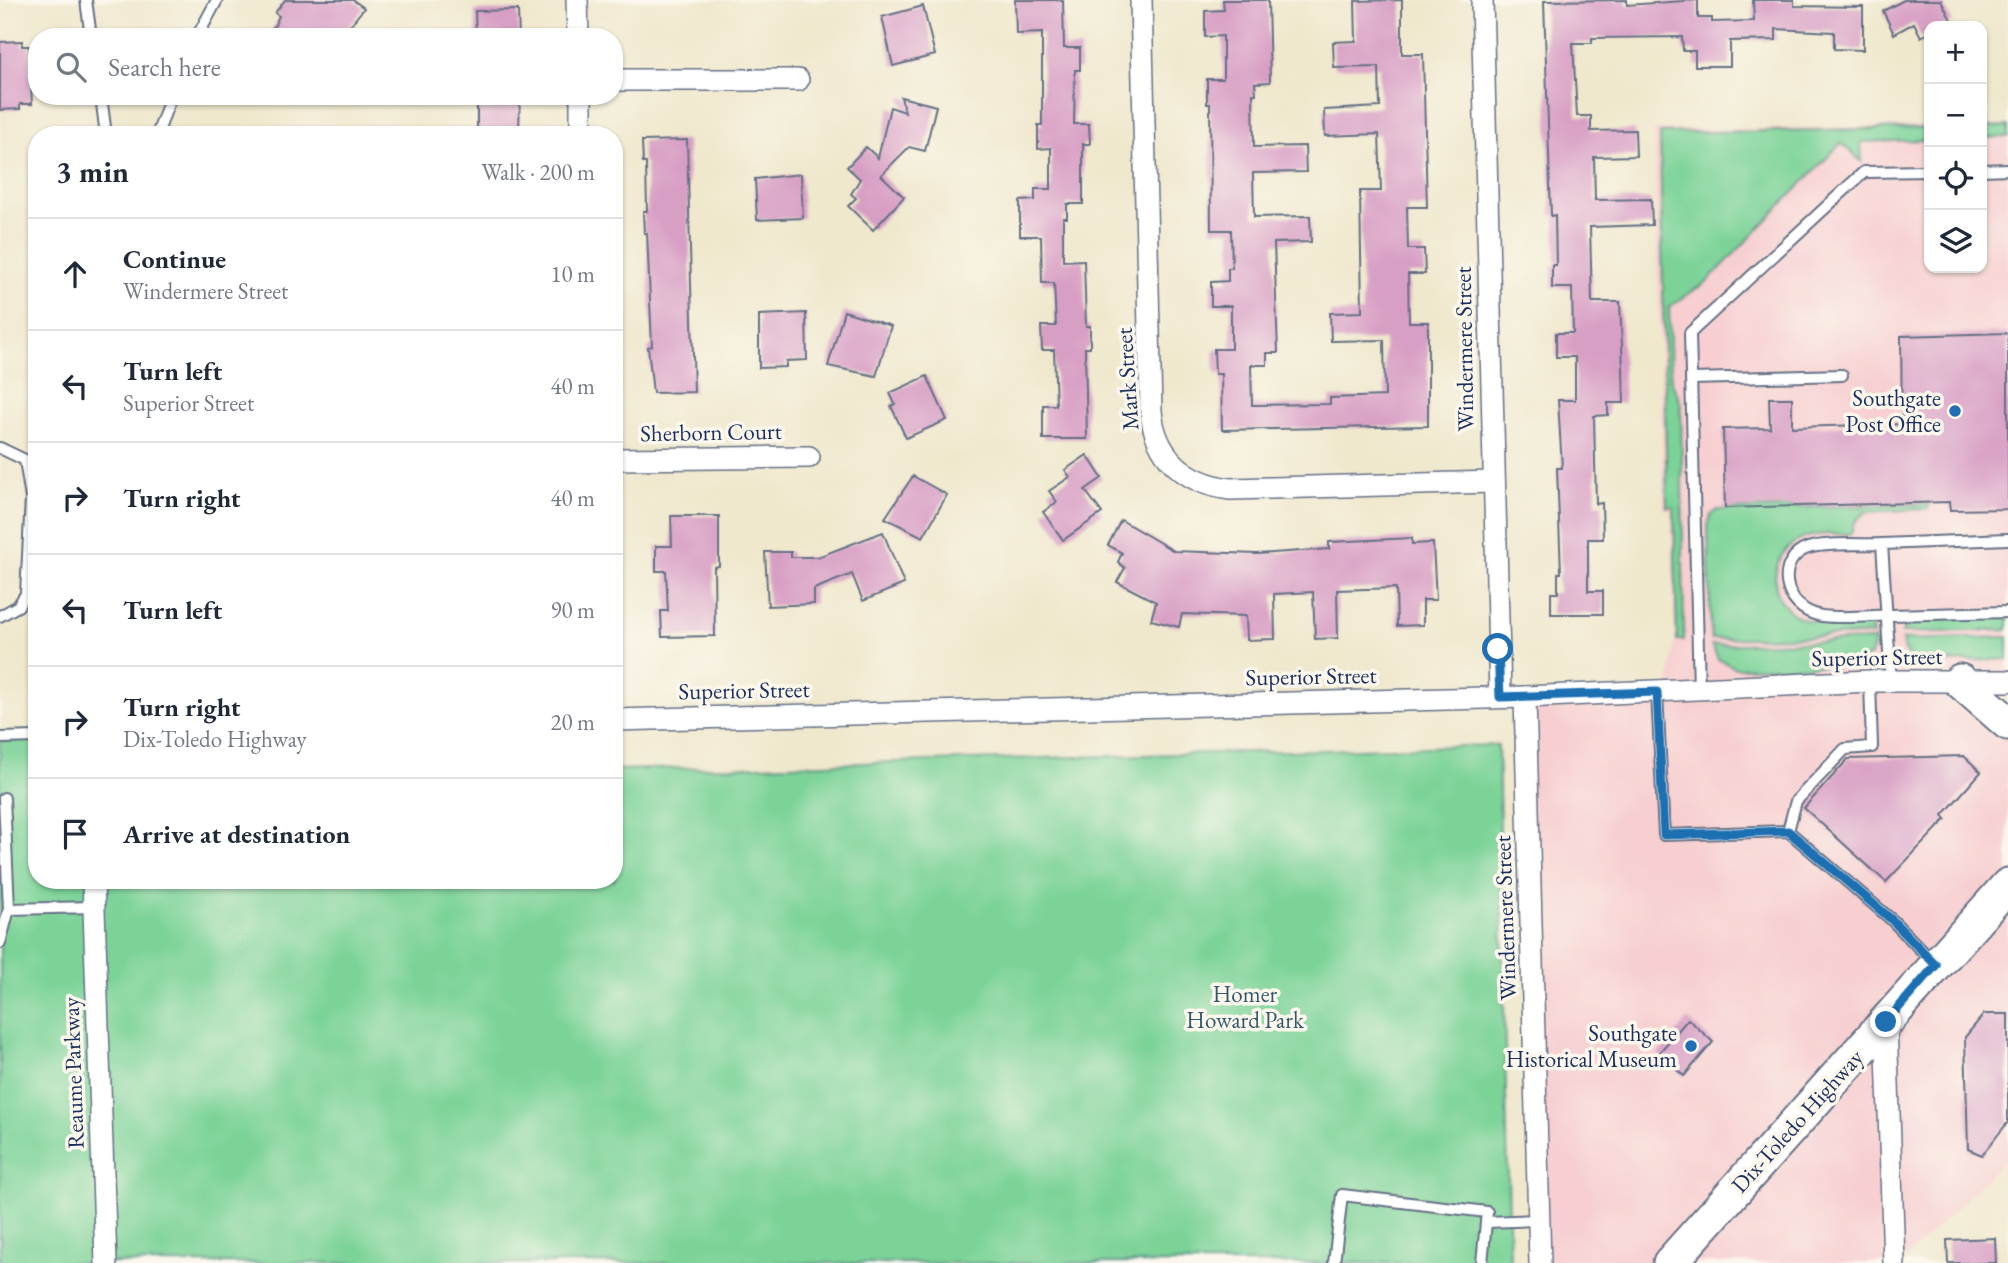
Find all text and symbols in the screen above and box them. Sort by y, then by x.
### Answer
map controls [1924,21,1987,273]
button: + [1924,21,1987,84]
search box [28,28,623,105]
icon: search [52,48,90,86]
text: Search here [108,50,221,84]
button: − [1924,84,1987,147]
button: locate [1924,147,1987,210]
text: 3 min [56,152,129,191]
text: Walk · 200 m [481,157,595,187]
button: layers [1924,210,1987,273]
text: Continue [123,242,226,276]
icon: ahead [56,255,94,293]
text: 10 m [550,259,595,289]
street label: Windermere Street [1448,265,1480,432]
text: Windermere Street [123,276,288,306]
street label: Mark Street [1108,326,1146,431]
text: Turn left [123,354,222,388]
icon: left [56,367,94,405]
text: 40 m [550,371,595,401]
place label: Southgate Post Office [1846,383,1941,439]
text: Superior Street [123,388,254,418]
marker: Southgate Post Office [1947,403,1963,419]
street label: Sherborn Court [640,416,783,448]
icon: right [56,479,94,517]
text: Turn right [123,481,241,515]
text: 40 m [550,483,595,513]
icon: left [56,591,94,629]
text: Turn left [123,593,222,627]
text: 90 m [550,595,595,625]
route start [1482,633,1513,664]
street label: Superior Street [1811,641,1944,673]
street label: Superior Street [1245,660,1378,692]
street label: Superior Street [678,674,811,706]
text: Turn right [123,690,241,724]
icon: right [56,703,94,741]
text: 20 m [550,707,595,737]
text: Dix-Toledo Highway [123,724,307,754]
icon: arrive [56,815,94,853]
text: Arrive at destination [123,817,350,851]
street label: Windermere Street [1487,834,1523,1001]
park label: Homer Howard Park [1186,979,1305,1035]
street label: Reaume Parkway [55,996,91,1149]
route end [1870,1006,1901,1037]
place label: Southgate Historical Museum [1506,1018,1677,1074]
marker: Southgate Historical Museum [1683,1038,1699,1054]
street label: Dix-Toledo Highway [1724,1042,1870,1199]

